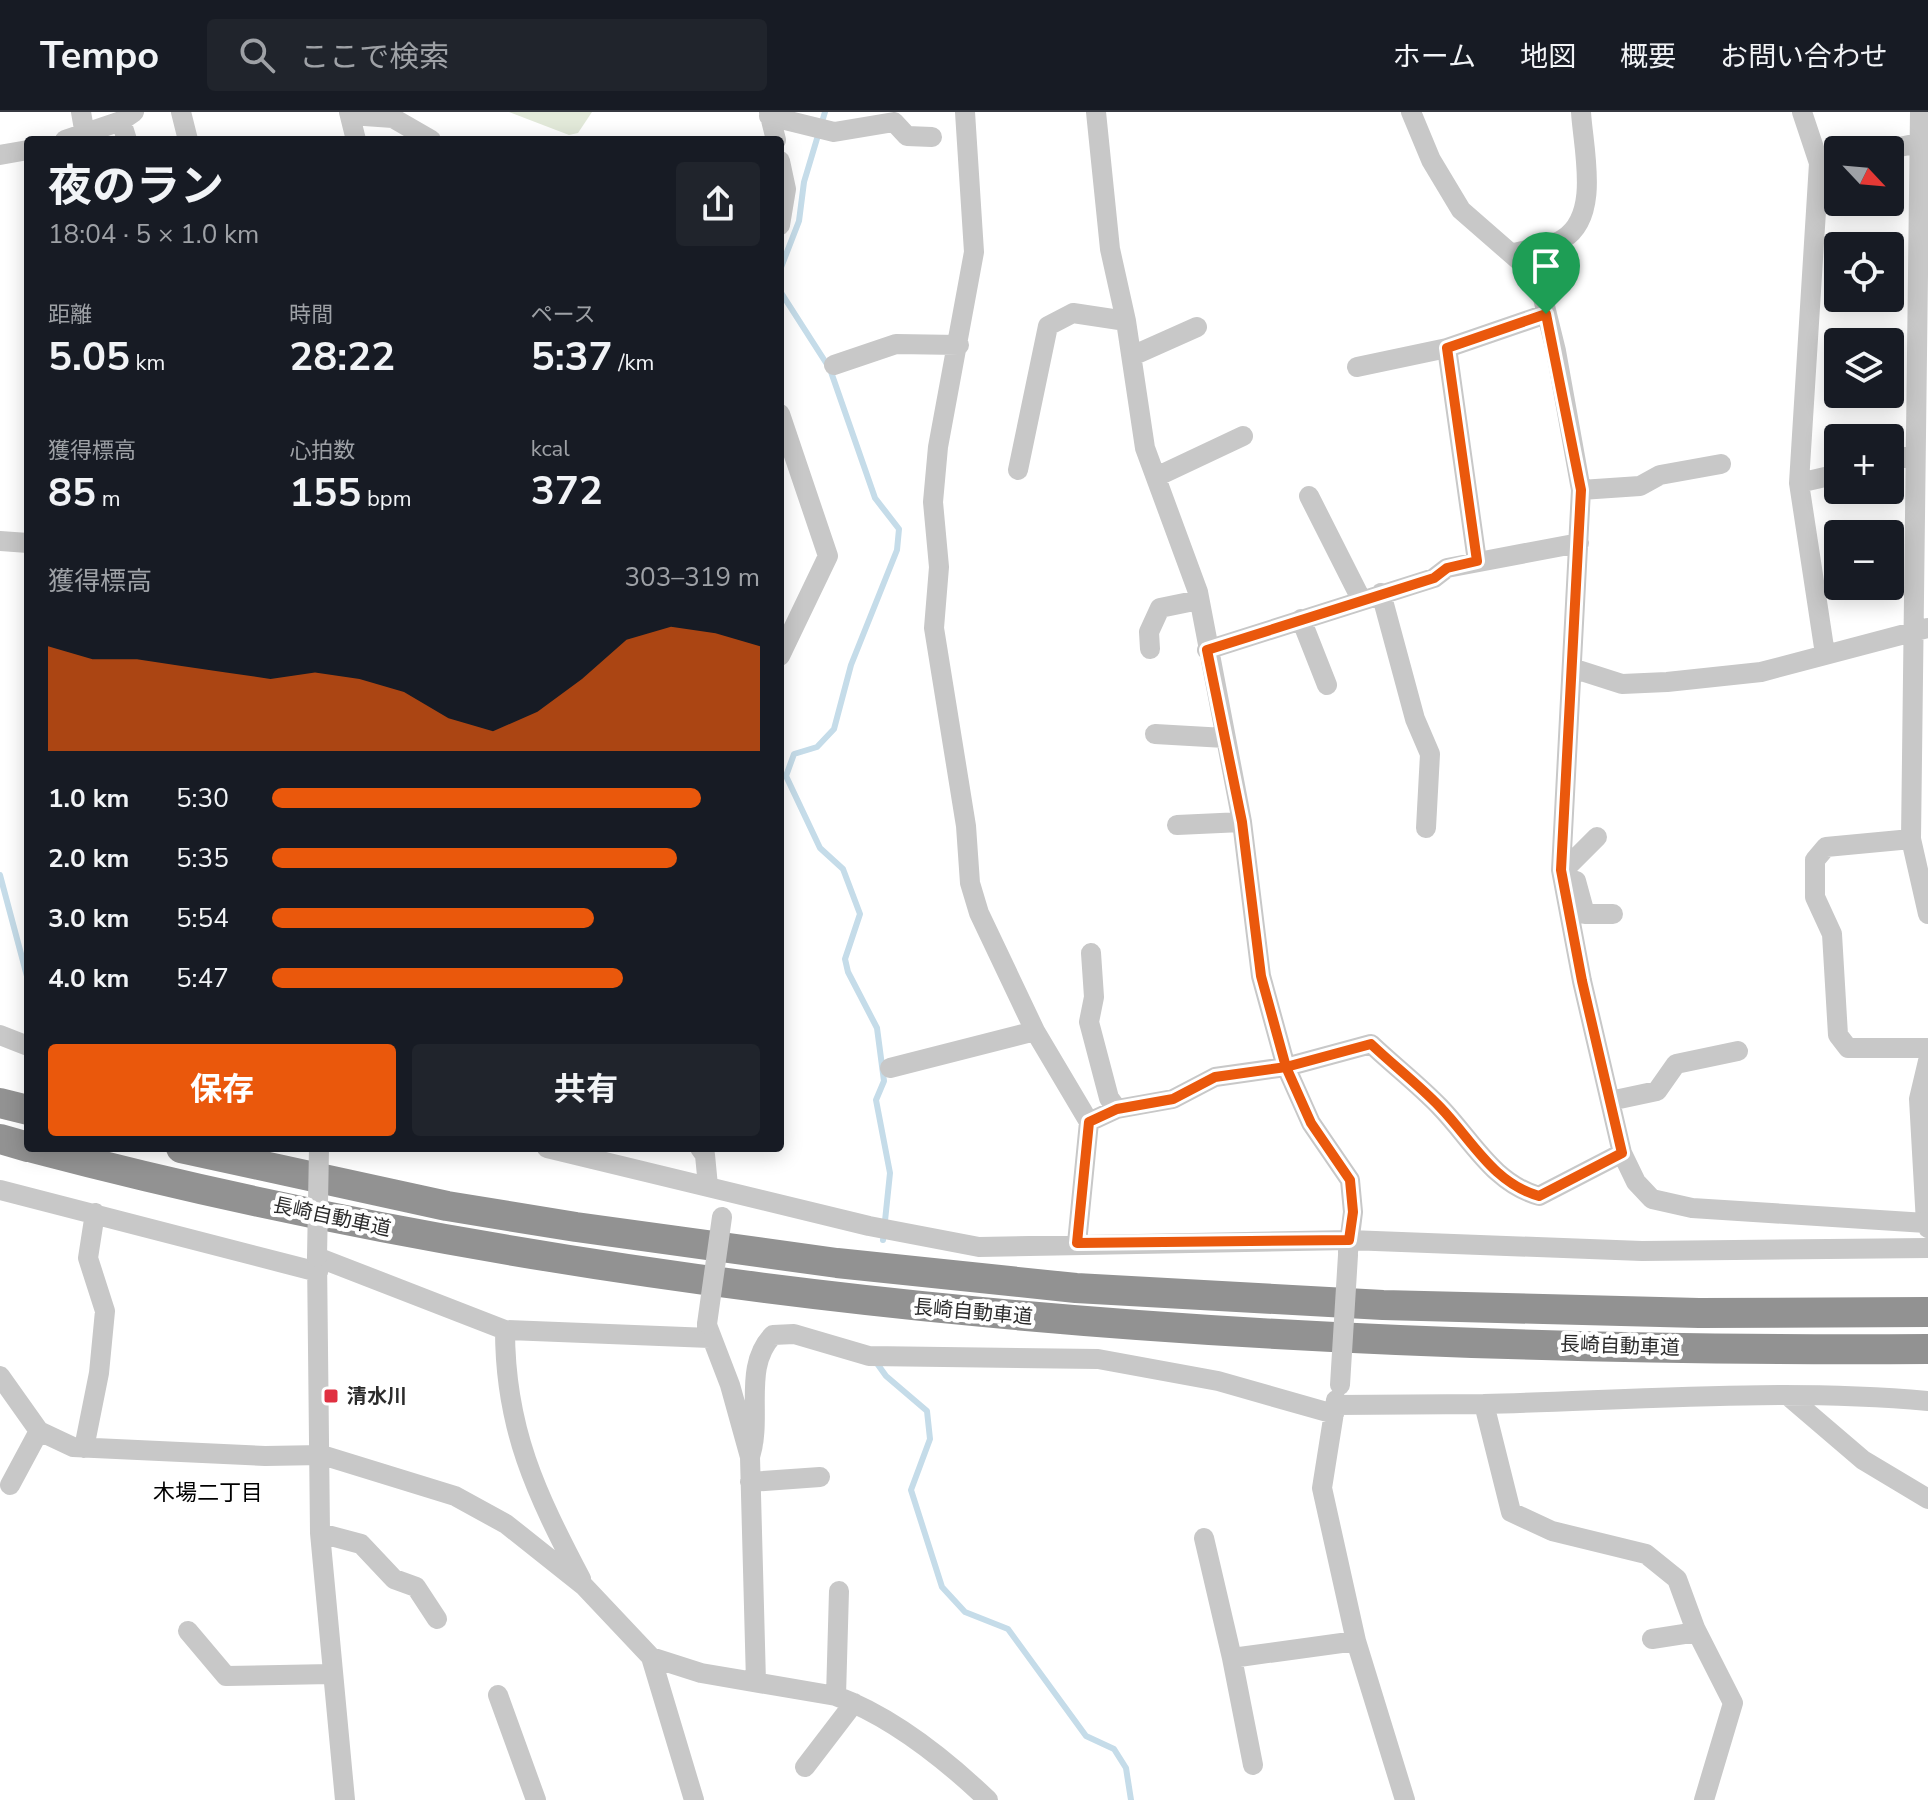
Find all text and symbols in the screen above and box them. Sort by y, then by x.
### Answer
search box [207,19,767,91]
text: Tempo [40,30,159,81]
icon: search [235,33,279,77]
text: ここで検索 [299,37,449,78]
text: ホーム [1393,38,1476,76]
text: 地図 [1520,38,1576,76]
text: 概要 [1620,38,1676,76]
text: お問い合わせ [1720,38,1888,76]
north arrow [1824,136,1904,216]
map controls [1824,136,1904,600]
text: 夜のラン [48,157,224,217]
button: share [676,162,760,246]
text: 18:04 · 5 × 1.0 km [48,217,259,252]
pin [1512,232,1580,314]
button: locate [1824,232,1904,312]
icon: arrive [1524,244,1568,288]
text: 距離 [48,300,92,330]
text: 時間 [289,300,333,330]
text: ペース [531,300,596,330]
button: layers [1824,328,1904,408]
text: 5.05 [48,330,130,384]
text: 28:22 [289,330,395,384]
text: 5:37 [531,330,613,384]
text: km [130,348,165,378]
text: /km [613,348,654,378]
button: + [1824,424,1904,504]
text: kcal [531,434,570,464]
text: 獲得標高 [48,436,136,466]
text: 心拍数 [289,436,355,466]
text: 372 [531,464,603,518]
text: 85 [48,466,96,520]
text: 155 [289,466,361,520]
text: m [96,484,121,514]
text: bpm [361,484,411,514]
button: − [1824,520,1904,600]
text: 303–319 m [624,560,760,595]
text: 獲得標高 [48,564,152,599]
text: 1.0 km [48,781,129,816]
text: 5:30 [176,781,229,816]
text: 2.0 km [48,841,129,876]
text: 5:35 [176,841,229,876]
text: 3.0 km [48,901,129,936]
text: 5:54 [176,901,229,936]
text: 4.0 km [48,961,129,996]
text: 5:47 [176,961,229,996]
button: 保存 [48,1044,396,1136]
button: 共有 [412,1044,760,1136]
street label: 長崎自動車道 [271,1191,393,1243]
street label: 長崎自動車道 [912,1293,1034,1331]
street label: 長崎自動車道 [1560,1330,1680,1362]
place label: 清水川 [347,1383,407,1410]
marker: 清水川 [322,1387,340,1405]
district label: 木場二丁目 [153,1478,263,1508]

